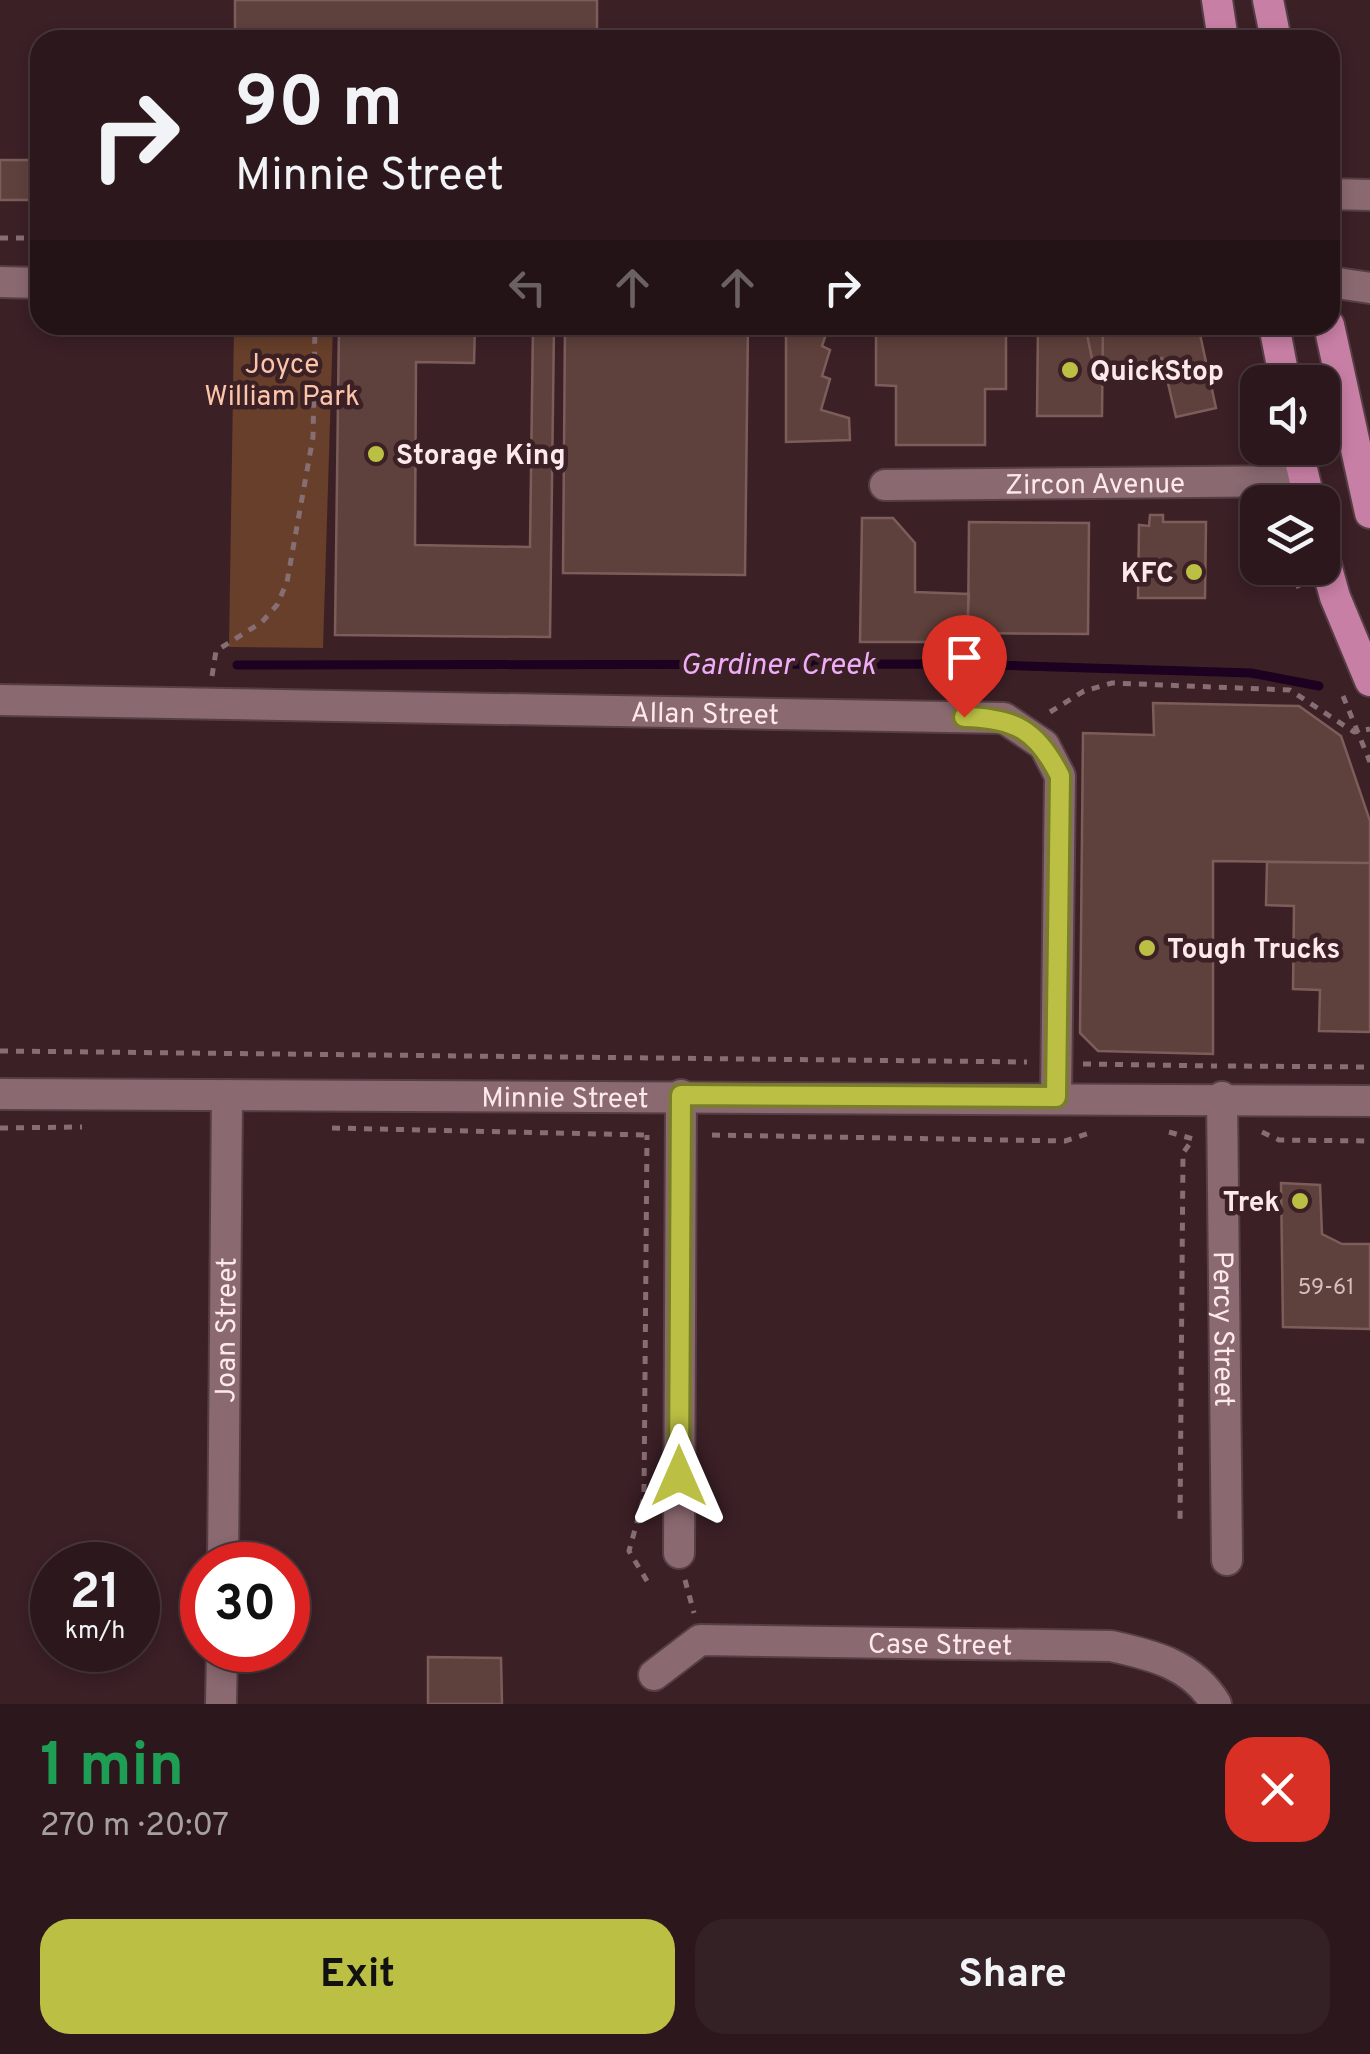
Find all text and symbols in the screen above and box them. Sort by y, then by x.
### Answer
text: 90 m [235,62,403,151]
icon: right [70,70,200,200]
text: Minnie Street [235,149,504,206]
icon: left [500,260,555,315]
icon: ahead [605,260,660,315]
icon: ahead [710,260,765,315]
icon: right [815,260,870,315]
park label: Joyce William Park [204,348,360,416]
place label: QuickStop [1090,355,1224,391]
marker: QuickStop [1059,359,1081,381]
map controls [1240,365,1340,585]
button: sound [1240,365,1340,465]
place label: Storage King [396,439,566,475]
marker: Storage King [365,443,387,465]
street label: Zircon Avenue [1005,467,1185,505]
button: layers [1240,485,1340,585]
place label: KFC [1121,557,1174,593]
marker: KFC [1183,561,1205,583]
pin [922,615,1007,718]
icon: arrive [937,630,992,685]
water label: Gardiner Creek [680,648,877,685]
street label: Allan Street [630,696,779,735]
place label: Tough Trucks [1167,933,1340,969]
marker: Tough Trucks [1136,937,1158,959]
street label: Minnie Street [481,1081,649,1118]
place label: Trek [1223,1186,1280,1222]
marker: Trek [1289,1190,1311,1212]
street label: Percy Street [1203,1251,1240,1407]
street label: Joan Street [209,1257,247,1403]
house number: 59-61 [1298,1275,1354,1302]
position arrow [627,1424,731,1528]
speed limit sign: 30 [180,1542,310,1672]
text: 21 [70,1563,120,1626]
text: km/h [65,1616,125,1648]
street label: Case Street [868,1627,1013,1666]
text: 1 min [40,1731,184,1807]
button: close [1225,1737,1330,1842]
text: 270 m · 20:07 [40,1807,229,1847]
button: Exit [40,1919,675,2034]
button: Share [695,1919,1330,2034]

